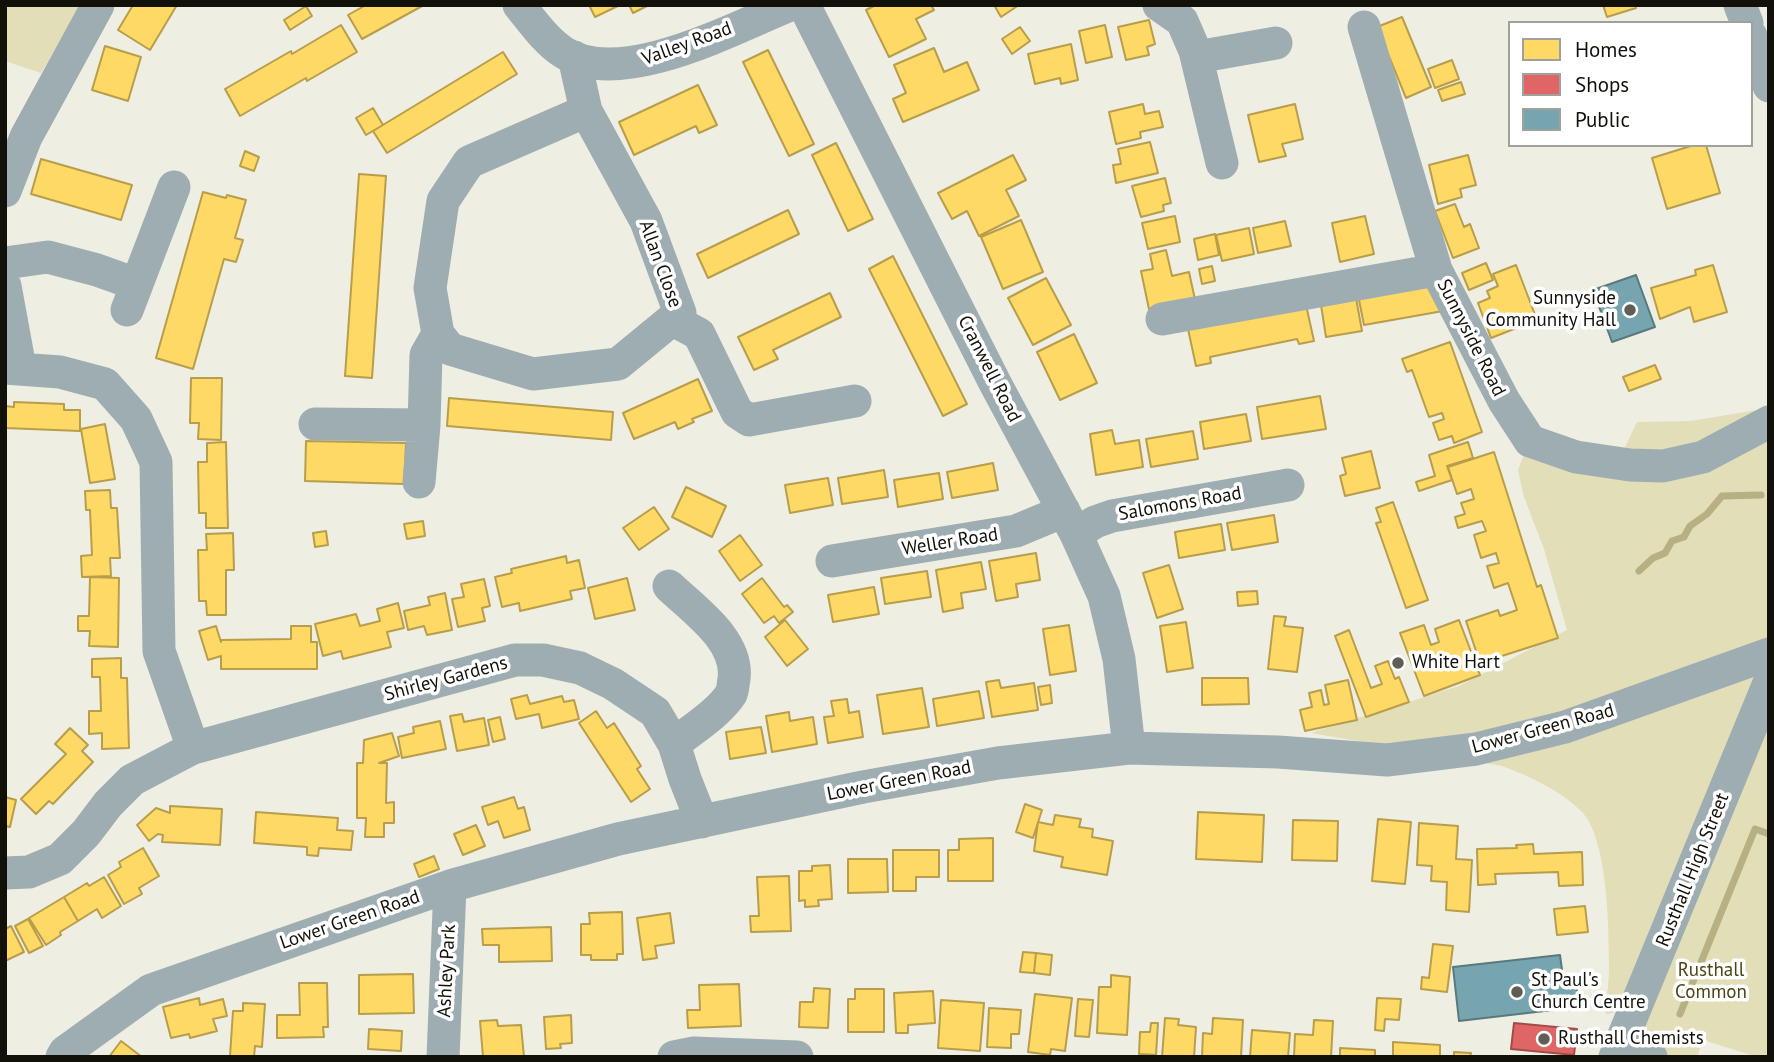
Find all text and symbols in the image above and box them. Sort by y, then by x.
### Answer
street label: Valley Road [639,17,735,71]
legend [1508,21,1753,147]
text: Homes [1575,36,1637,63]
text: Shops [1575,71,1629,98]
text: Public [1575,106,1630,133]
street label: Allan Close [634,217,686,311]
street label: Sunnyside Road [1432,276,1510,400]
place label: Sunnyside Community Hall [1485,288,1616,332]
marker: Sunnyside Community Hall [1622,302,1638,318]
street label: Cranwell Road [952,312,1026,426]
street label: Salomons Road [1117,482,1243,526]
street label: Weller Road [900,523,1000,561]
street label: Shirley Gardens [382,652,510,706]
place label: White Hart [1412,652,1500,674]
marker: White Hart [1390,655,1406,671]
street label: Lower Green Road [1469,699,1617,759]
street label: Lower Green Road [825,756,973,806]
street label: Rusthall High Street [1652,790,1734,950]
street label: Lower Green Road [277,885,423,955]
street label: Ashley Park [433,924,461,1018]
park label: Rusthall Common [1675,960,1747,1004]
place label: St Paul's Church Centre [1531,970,1646,1014]
marker: St Paul's Church Centre [1509,984,1525,1000]
place label: Rusthall Chemists [1558,1028,1704,1050]
marker: Rusthall Chemists [1536,1031,1552,1047]

